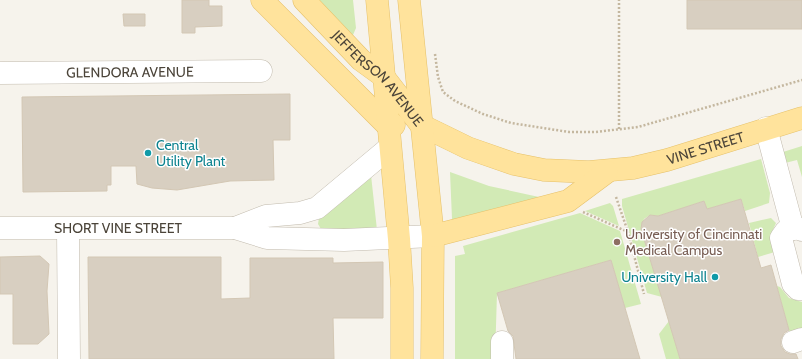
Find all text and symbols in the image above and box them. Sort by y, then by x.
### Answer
street label: JEFFERSON AVENUE [328,26,428,130]
street label: GLENDORA AVENUE [66,63,194,81]
street label: VINE STREET [665,127,747,169]
place label: Central Utility Plant [156,136,226,170]
marker: Central Utility Plant [143,148,153,158]
street label: SHORT VINE STREET [54,219,182,237]
place label: University of Cincinnati Medical Campus [625,225,762,259]
marker: University of Cincinnati Medical Campus [612,237,622,247]
place label: University Hall [621,268,708,286]
marker: University Hall [710,272,720,282]

